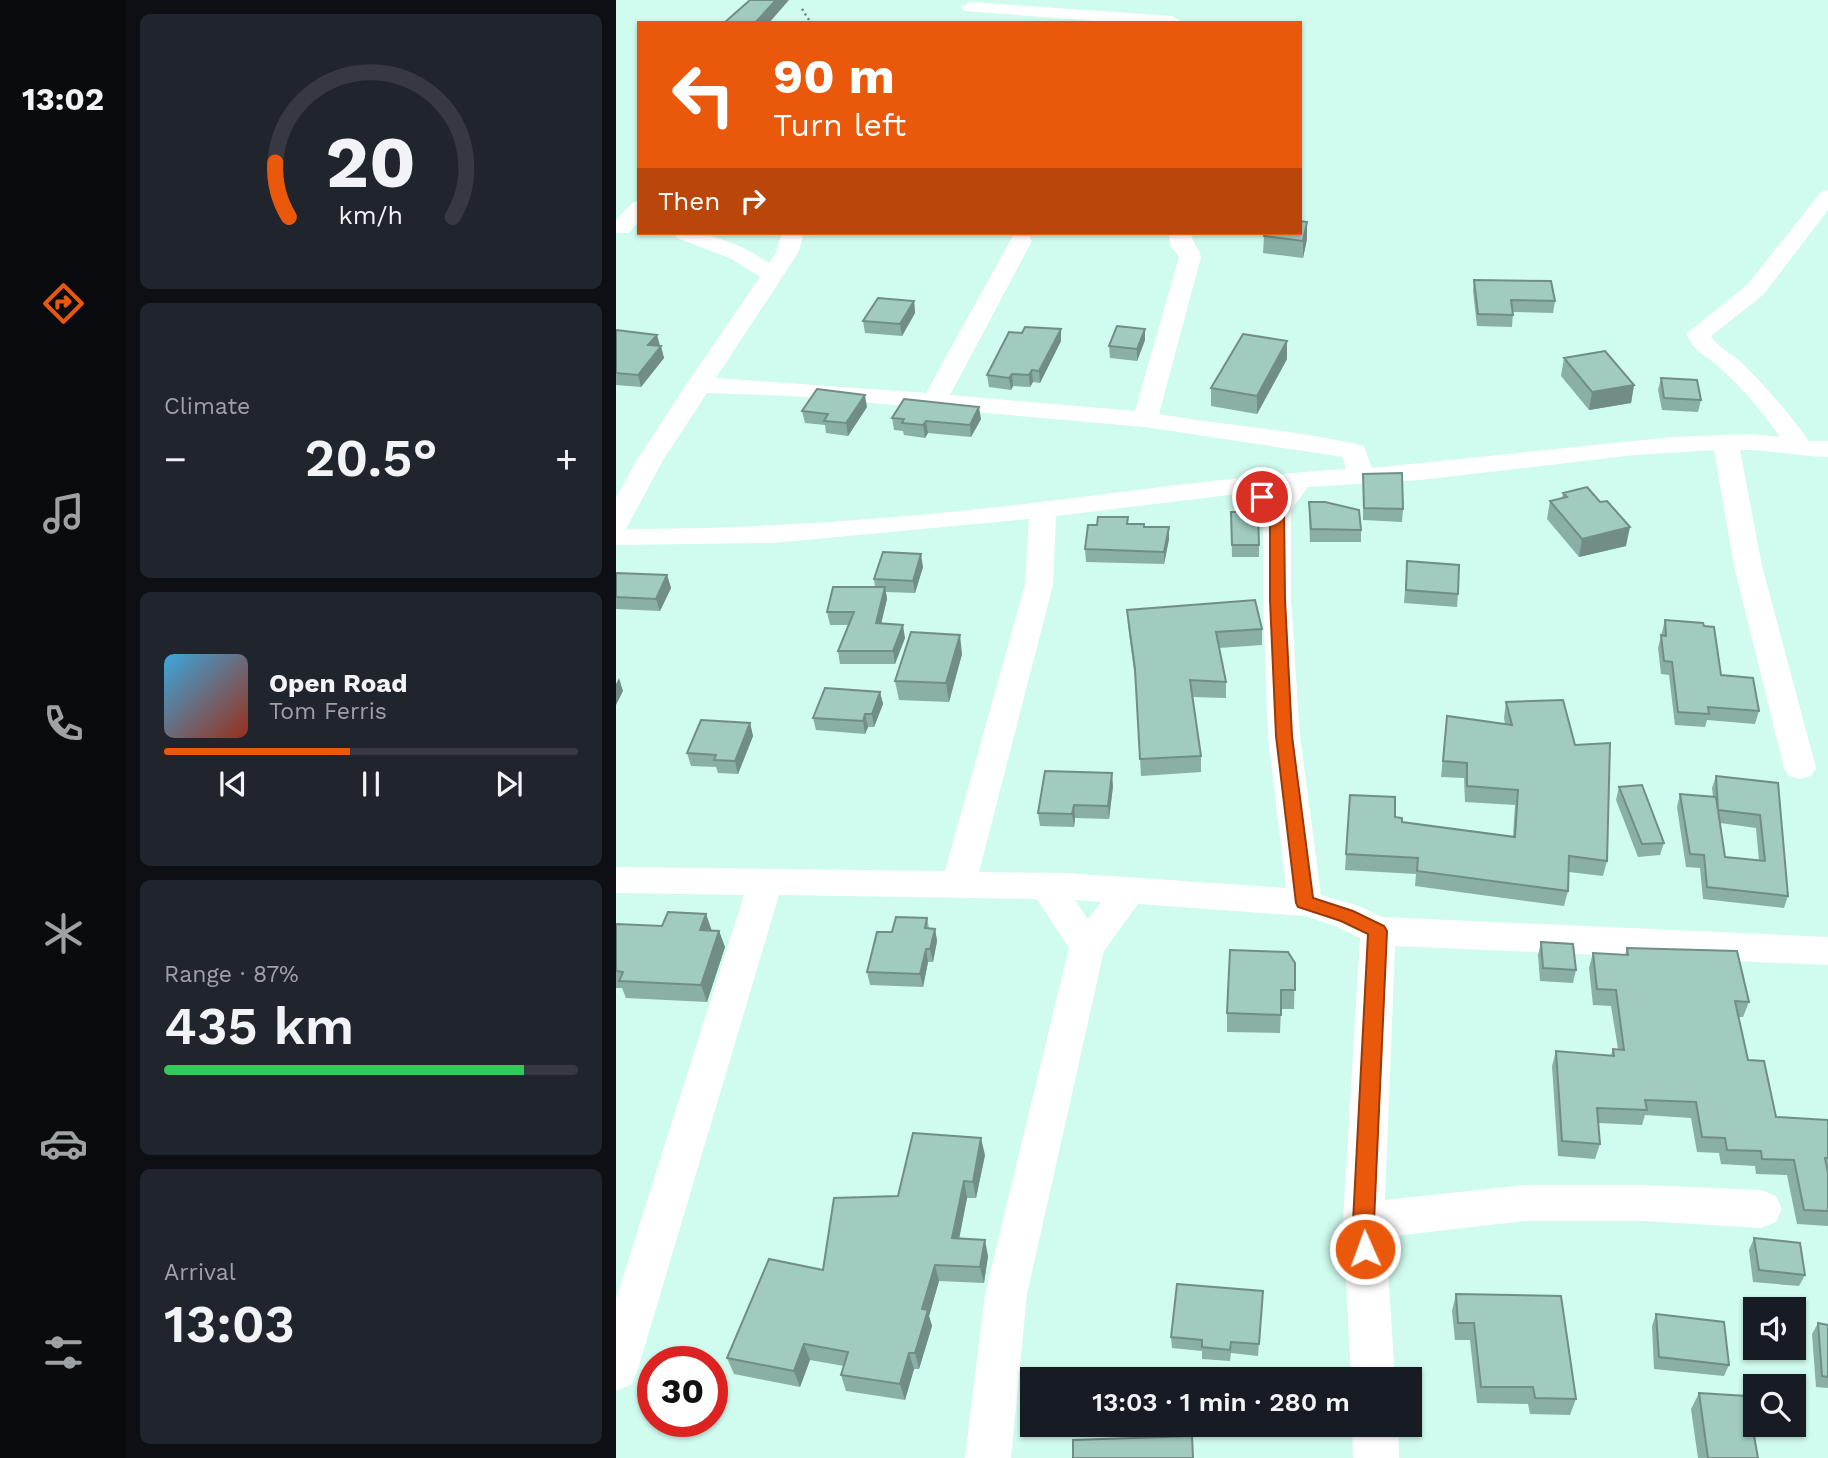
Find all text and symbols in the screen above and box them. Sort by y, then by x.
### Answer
text: 90 m [773,47,895,105]
icon: left [658,49,749,140]
text: 13:02 [22,80,104,118]
text: Turn left [773,106,906,144]
text: 20 [326,120,416,206]
icon: right [734,182,772,220]
text: Then [658,186,720,216]
text: km/h [339,201,403,230]
icon: directions [39,279,88,328]
text: Climate [164,393,250,420]
text: 20.5° [305,428,437,489]
text: − [164,437,187,481]
text: + [555,437,578,481]
pin [1232,467,1292,527]
icon: arrive [1243,478,1281,516]
icon: music [39,489,88,538]
text: Open Road [269,668,407,698]
text: Tom Ferris [269,698,387,725]
icon: phone [39,699,88,748]
icon: previous [214,765,252,803]
icon: pause [352,765,390,803]
icon: next [490,765,528,803]
icon: climate [39,909,88,958]
text: Range · 87% [164,961,299,988]
text: 435 km [164,996,354,1057]
icon: car [39,1119,88,1168]
position arrow [1328,1212,1402,1286]
text: Arrival [164,1259,236,1286]
text: 13:03 [164,1294,295,1355]
map controls [1743,1297,1806,1437]
button: sound [1743,1297,1806,1360]
icon: filters [39,1328,88,1377]
speed limit sign: 30 [637,1346,728,1437]
button: search [1743,1374,1806,1437]
text: 13:03 · 1 min · 280 m [1092,1387,1350,1417]

